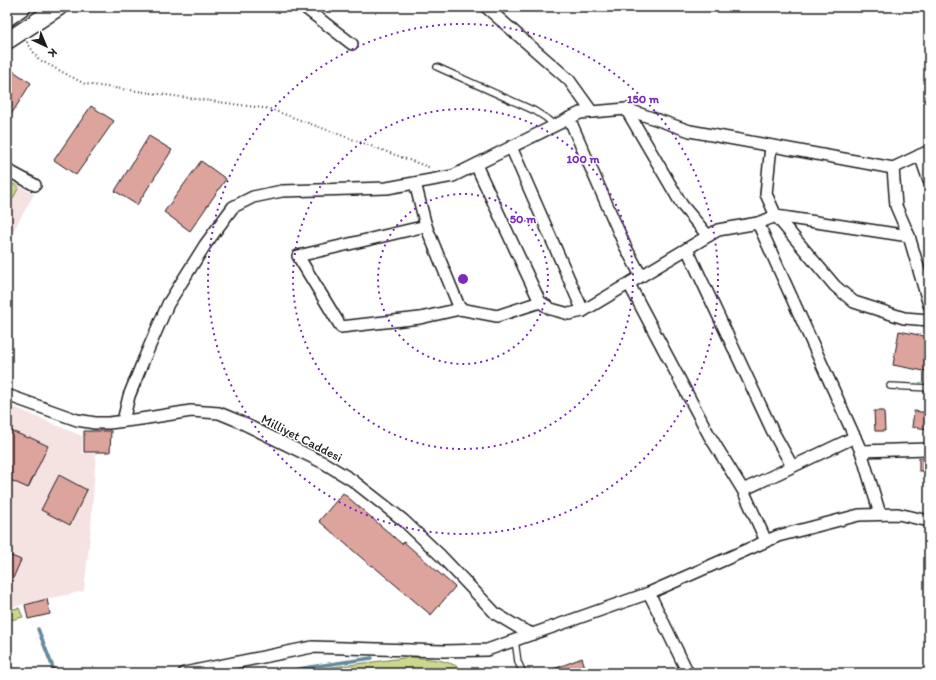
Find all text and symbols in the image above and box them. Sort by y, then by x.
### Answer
north arrow [26,26,66,66]
text: K [45,46,60,61]
text: 150 m [627,92,660,106]
text: 100 m [566,152,600,166]
text: 50 m [510,212,537,226]
centre of rings [456,272,470,286]
street label: Milliyet Caddesi [259,411,345,465]

